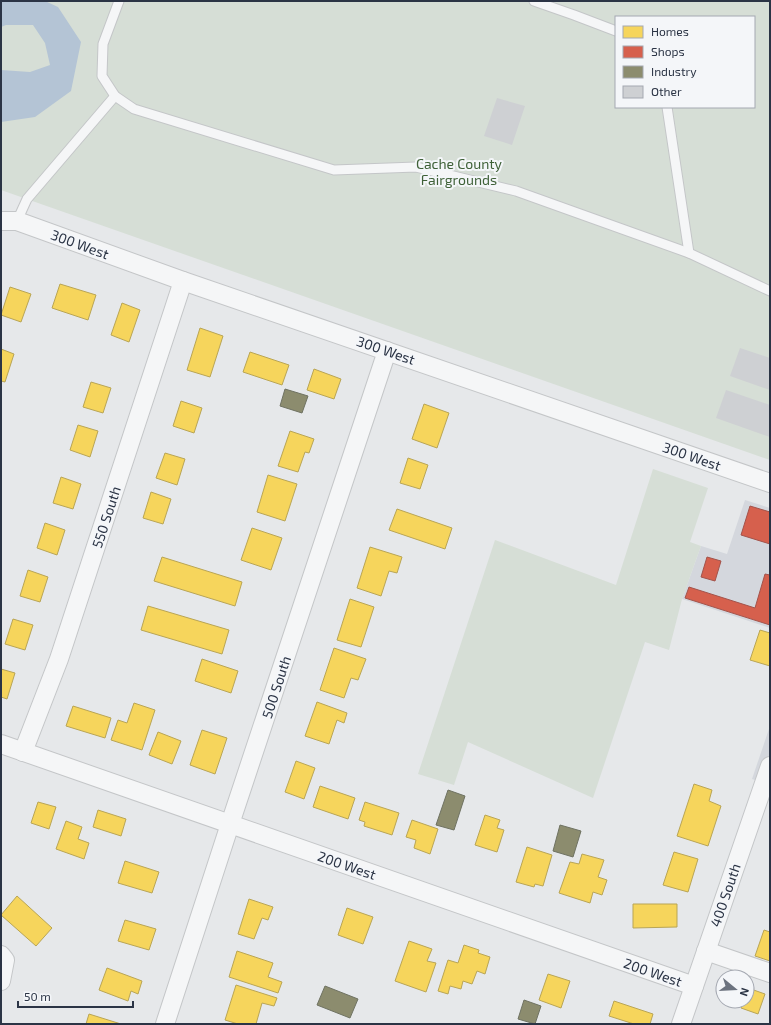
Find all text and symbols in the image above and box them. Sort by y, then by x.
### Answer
legend [615,16,755,108]
text: Homes [651,24,689,38]
text: Shops [651,44,685,58]
text: Industry [651,64,697,78]
text: Other [651,84,682,98]
park label: Cache County Fairgrounds [416,155,503,188]
street label: 300 West [49,226,111,262]
street label: 300 West [355,332,417,368]
street label: 300 West [661,438,723,474]
street label: 550 South [88,484,124,550]
street label: 500 South [258,654,294,720]
street label: 200 West [316,847,378,883]
street label: 400 South [706,861,744,929]
street label: 200 West [622,954,684,990]
north arrow [715,969,755,1009]
scale bar [18,983,133,1009]
text: N [738,986,752,998]
text: 50 m [24,989,51,1003]

